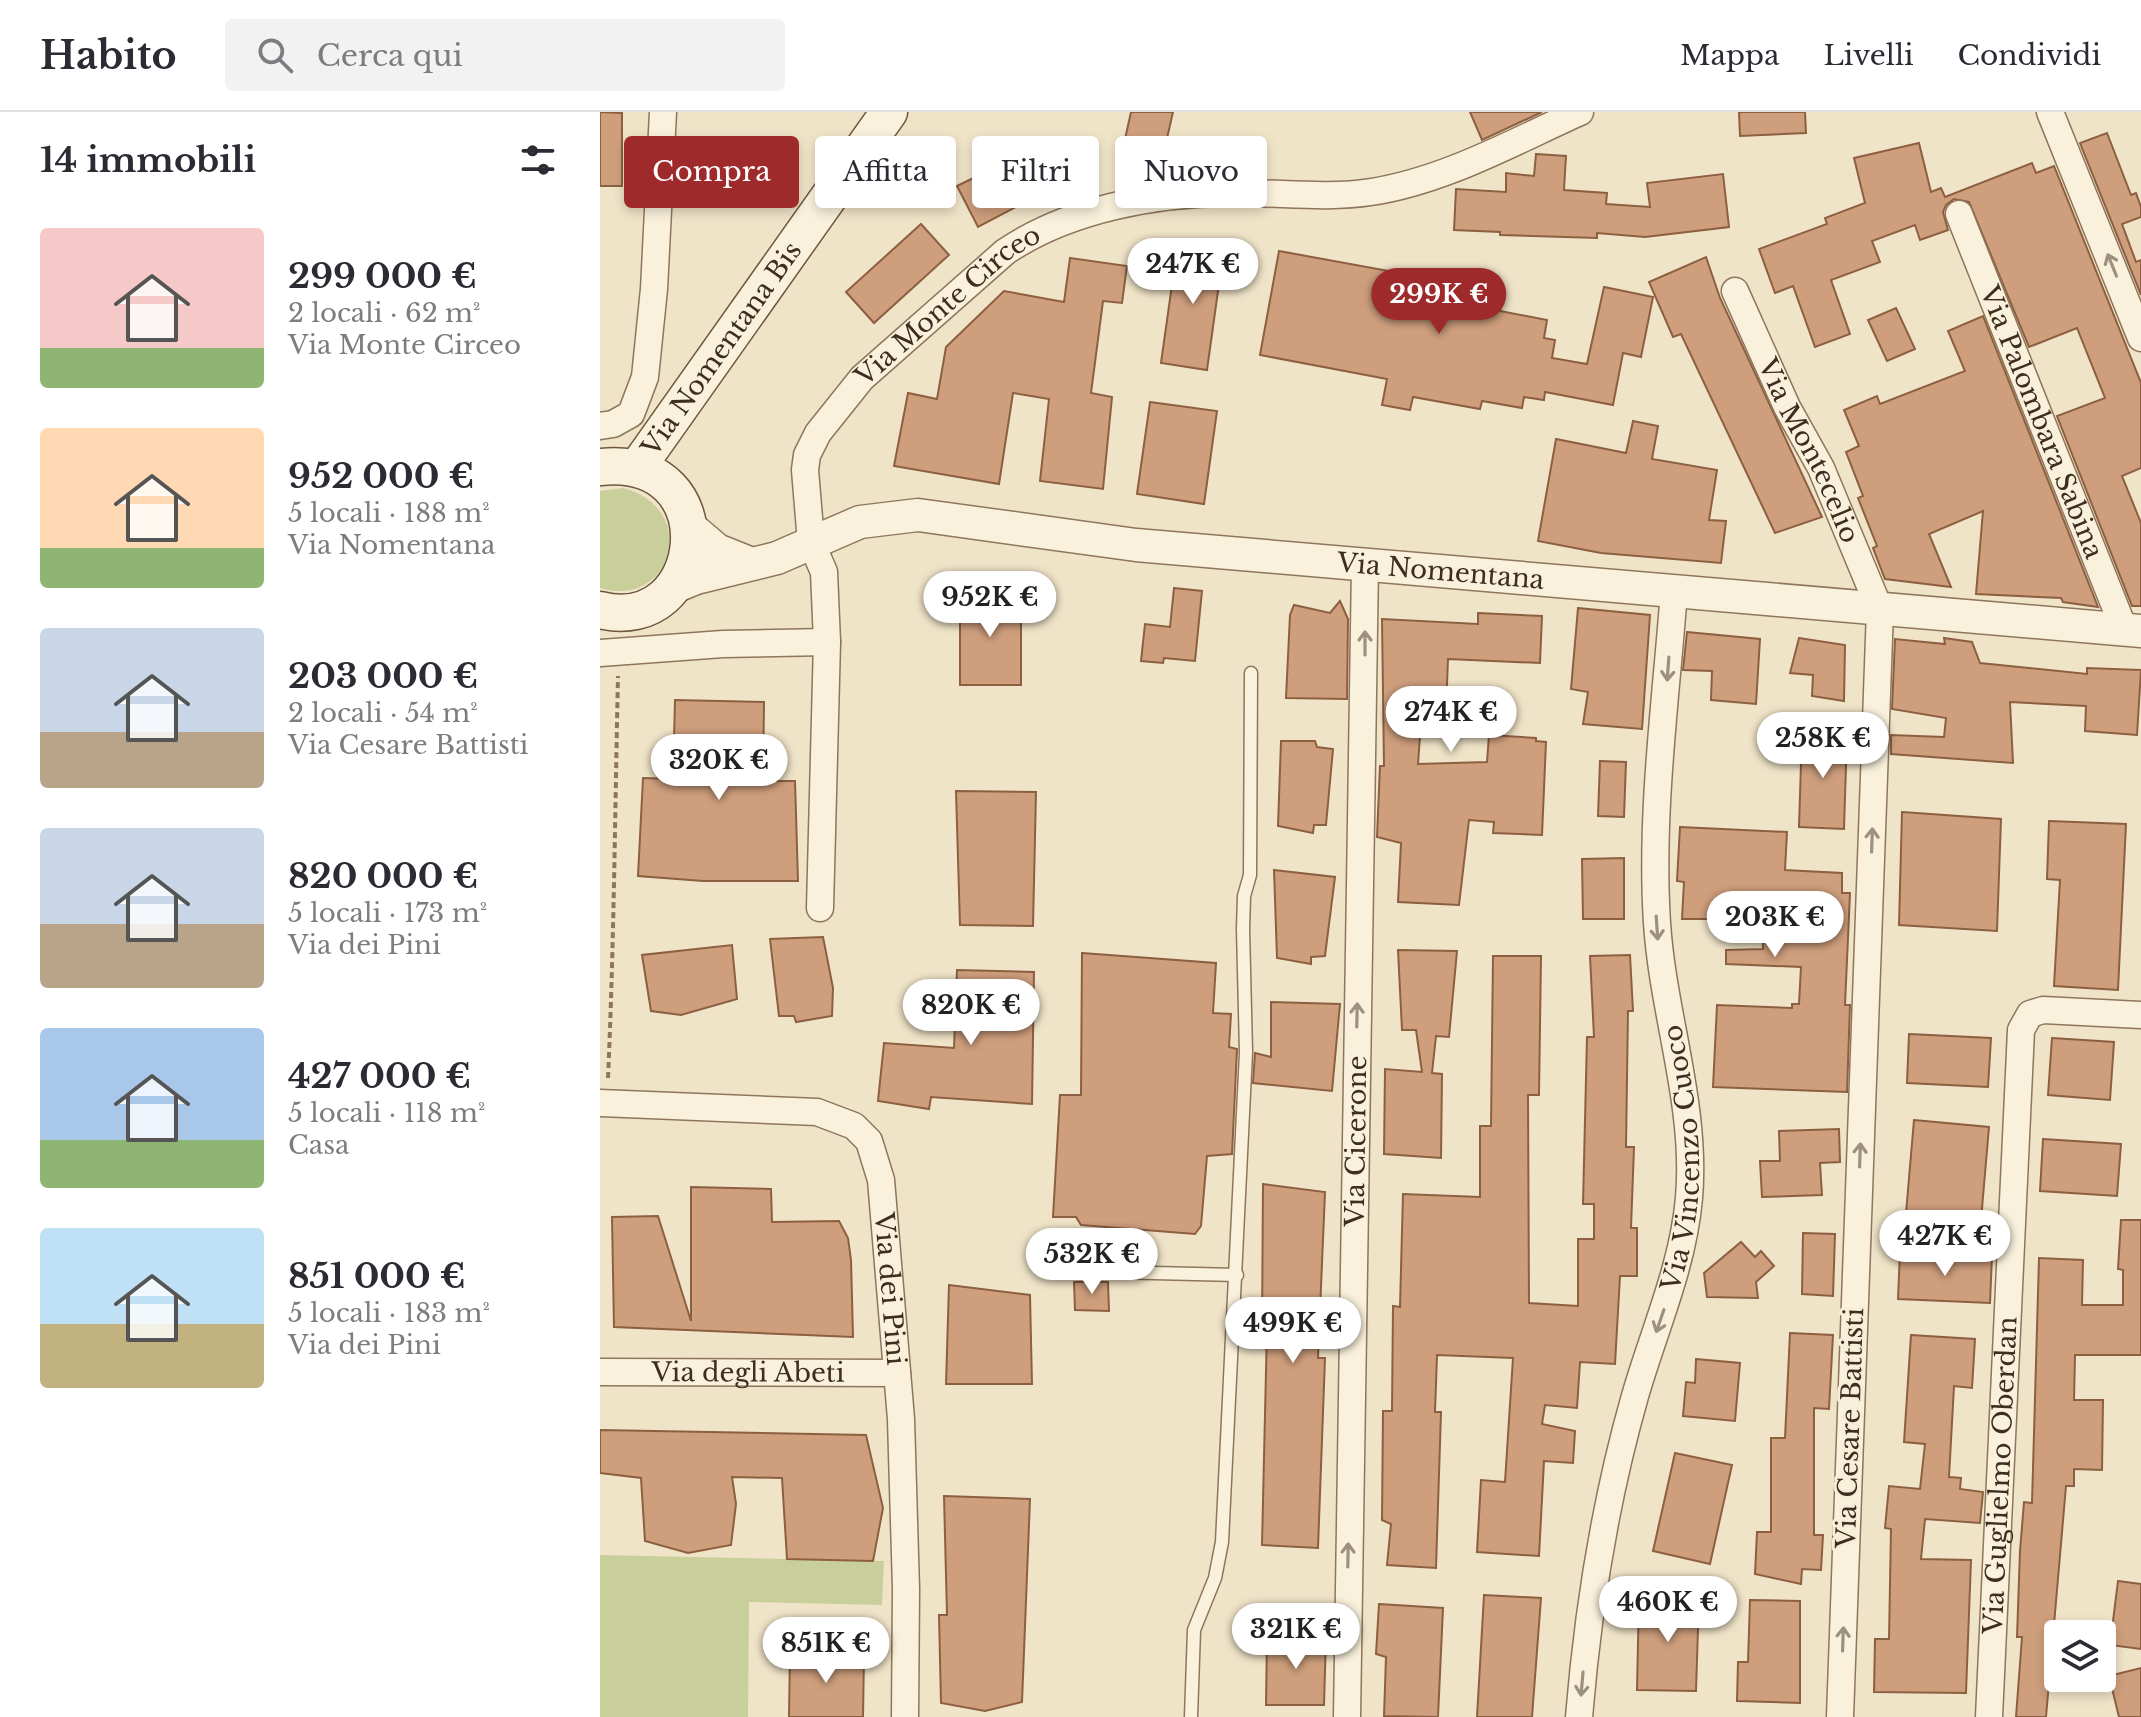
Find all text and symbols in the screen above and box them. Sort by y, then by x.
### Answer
search box [225,19,785,91]
text: Habito [40,32,177,79]
icon: search [253,33,297,77]
text: Cerca qui [317,37,463,74]
text: Mappa [1680,38,1780,73]
text: Livelli [1824,38,1914,73]
text: Condividi [1958,38,2101,73]
chip: Compra [624,136,799,208]
chip: Affitta [815,136,956,208]
chip: Filtri [972,136,1099,208]
chip: Nuovo [1115,136,1267,208]
icon: filters [516,138,560,182]
text: 14 immobili [40,139,256,181]
street label: Via Monte Circeo [848,218,1046,393]
street label: Via Nomentana Bis [634,235,808,463]
pin: 247K € [1128,238,1258,306]
text: 247K € [1145,248,1241,280]
one-way arrow [2104,253,2118,278]
text: 299 000 € [288,255,477,297]
icon: home [104,260,200,356]
pin: 299K € [1374,268,1504,336]
text: 299K € [1389,278,1489,310]
street label: Via Palombara Sabina [1973,280,2111,564]
text: 2 locali · 62 m² [288,297,480,329]
text: Via Monte Circeo [288,329,521,361]
street label: Via Montecelio [1751,352,1866,548]
text: 952 000 € [288,455,474,497]
icon: home [104,460,200,556]
text: 5 locali · 188 m² [288,497,490,529]
text: Via Nomentana [288,529,496,561]
street label: Via Nomentana [1335,546,1546,596]
pin: 952K € [925,571,1055,639]
text: 952K € [941,581,1039,613]
one-way arrow [1357,630,1373,657]
text: 203 000 € [288,655,478,697]
one-way arrow [1660,655,1675,681]
icon: home [104,660,200,756]
pin: 274K € [1386,686,1516,754]
text: 274K € [1404,696,1498,728]
text: 2 locali · 54 m² [288,697,478,729]
pin: 258K € [1758,712,1888,780]
text: 258K € [1775,722,1871,754]
text: Via Cesare Battisti [288,729,528,761]
pin: 320K € [654,734,784,802]
text: 320K € [669,744,769,776]
one-way arrow [1864,827,1879,854]
text: 820 000 € [288,855,478,897]
icon: home [104,860,200,956]
pin: 203K € [1710,891,1840,959]
text: 5 locali · 173 m² [288,897,487,929]
text: 203K € [1725,901,1825,933]
one-way arrow [1650,914,1665,941]
text: Via dei Pini [288,929,441,961]
pin: 820K € [906,979,1036,1047]
text: 820K € [921,989,1021,1021]
one-way arrow [1350,1002,1365,1029]
street label: Via Vincenzo Cuoco [1654,1022,1706,1296]
text: 427 000 € [288,1055,471,1097]
street label: Via Cicerone [1339,1055,1373,1228]
icon: home [104,1060,200,1156]
text: 5 locali · 118 m² [288,1097,485,1129]
text: Casa [288,1129,349,1161]
one-way arrow [1853,1142,1868,1169]
street label: Via dei Pini [868,1210,912,1367]
pin: 427K € [1880,1210,2010,1278]
text: 427K € [1897,1220,1993,1252]
pin: 532K € [1027,1228,1157,1296]
text: 532K € [1044,1238,1140,1270]
text: 851 000 € [288,1255,466,1297]
icon: home [104,1260,200,1356]
text: 5 locali · 183 m² [288,1297,490,1329]
pin: 499K € [1228,1297,1358,1365]
text: 499K € [1243,1307,1343,1339]
street label: Via Cesare Battisti [1830,1307,1870,1550]
one-way arrow [1651,1309,1666,1334]
street label: Via Guglielmo Oberdan [1977,1316,2024,1636]
text: Via dei Pini [288,1329,441,1361]
street label: Via degli Abeti [650,1356,845,1389]
one-way arrow [1341,1542,1356,1569]
pin: 460K € [1603,1576,1733,1644]
text: 460K € [1617,1586,1719,1618]
pin: 321K € [1231,1603,1361,1671]
text: 321K € [1250,1613,1342,1645]
pin: 851K € [761,1617,891,1685]
map controls [2044,1620,2116,1692]
button: layers [2044,1620,2116,1692]
one-way arrow [1835,1626,1850,1653]
text: 851K € [781,1627,871,1659]
one-way arrow [1574,1670,1589,1697]

